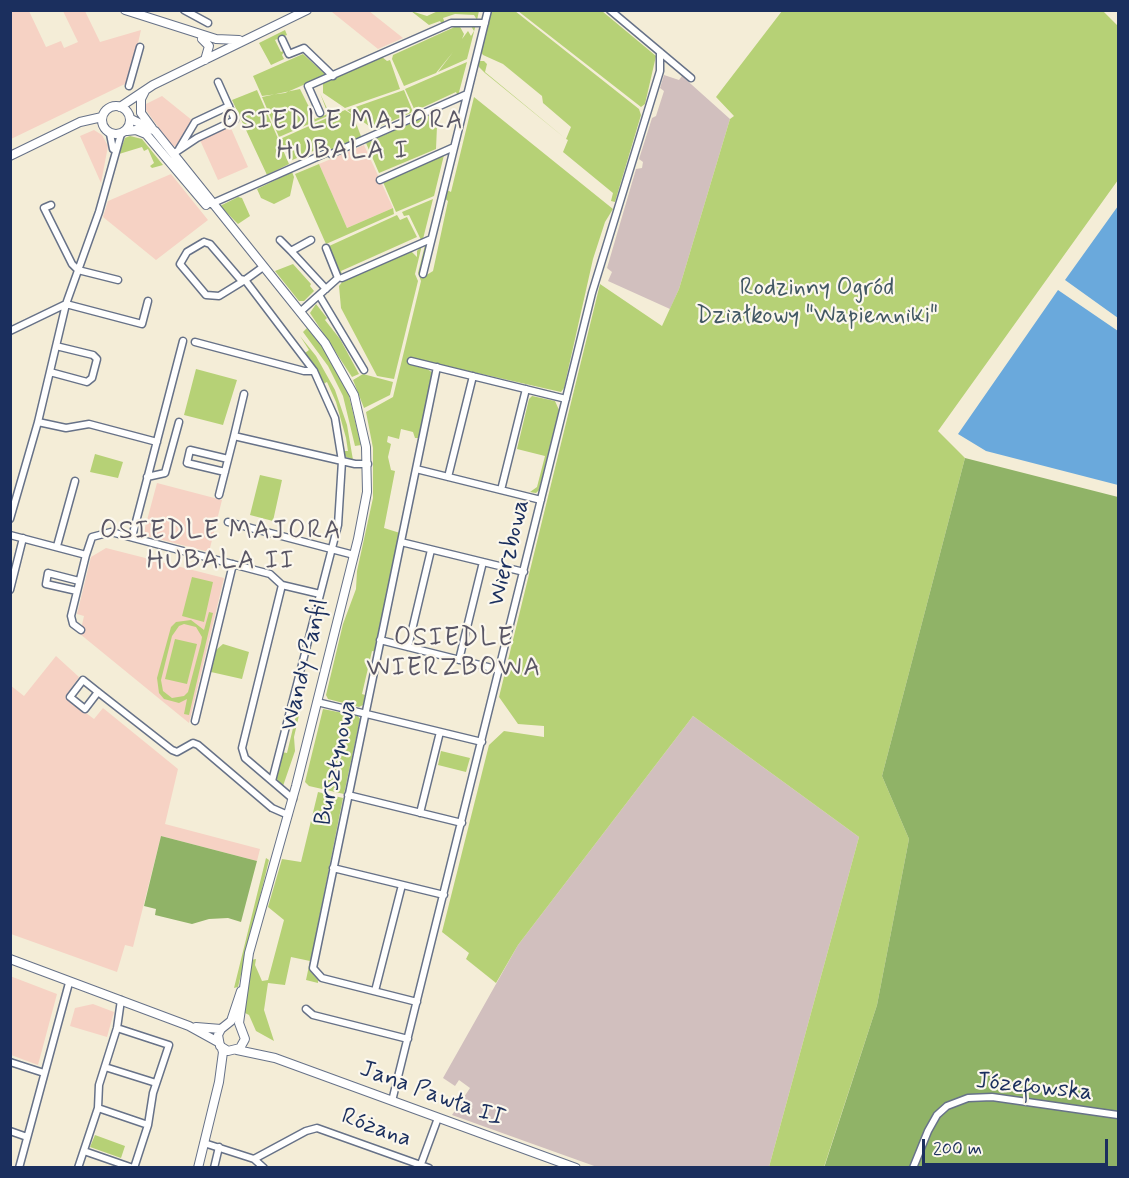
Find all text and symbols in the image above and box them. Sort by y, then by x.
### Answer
district label: OSIEDLE MAJORA HUBALA I [222,107,464,168]
park label: Rodzinny Ogród Działkowy "Wapienniki" [696,275,938,331]
street label: Wierzbowa [483,497,537,609]
district label: OSIEDLE MAJORA HUBALA II [100,517,342,578]
street label: Wandy Panfil [276,596,336,734]
district label: OSIEDLE WIERZBOWA [367,624,541,686]
street label: Bursztynowa [310,698,364,828]
street label: Jana Pawła II [355,1055,509,1135]
street label: Józefowska [974,1068,1094,1108]
street label: Różana [337,1103,415,1155]
scale bar [925,1127,1111,1165]
text: 200 m [933,1137,982,1161]

